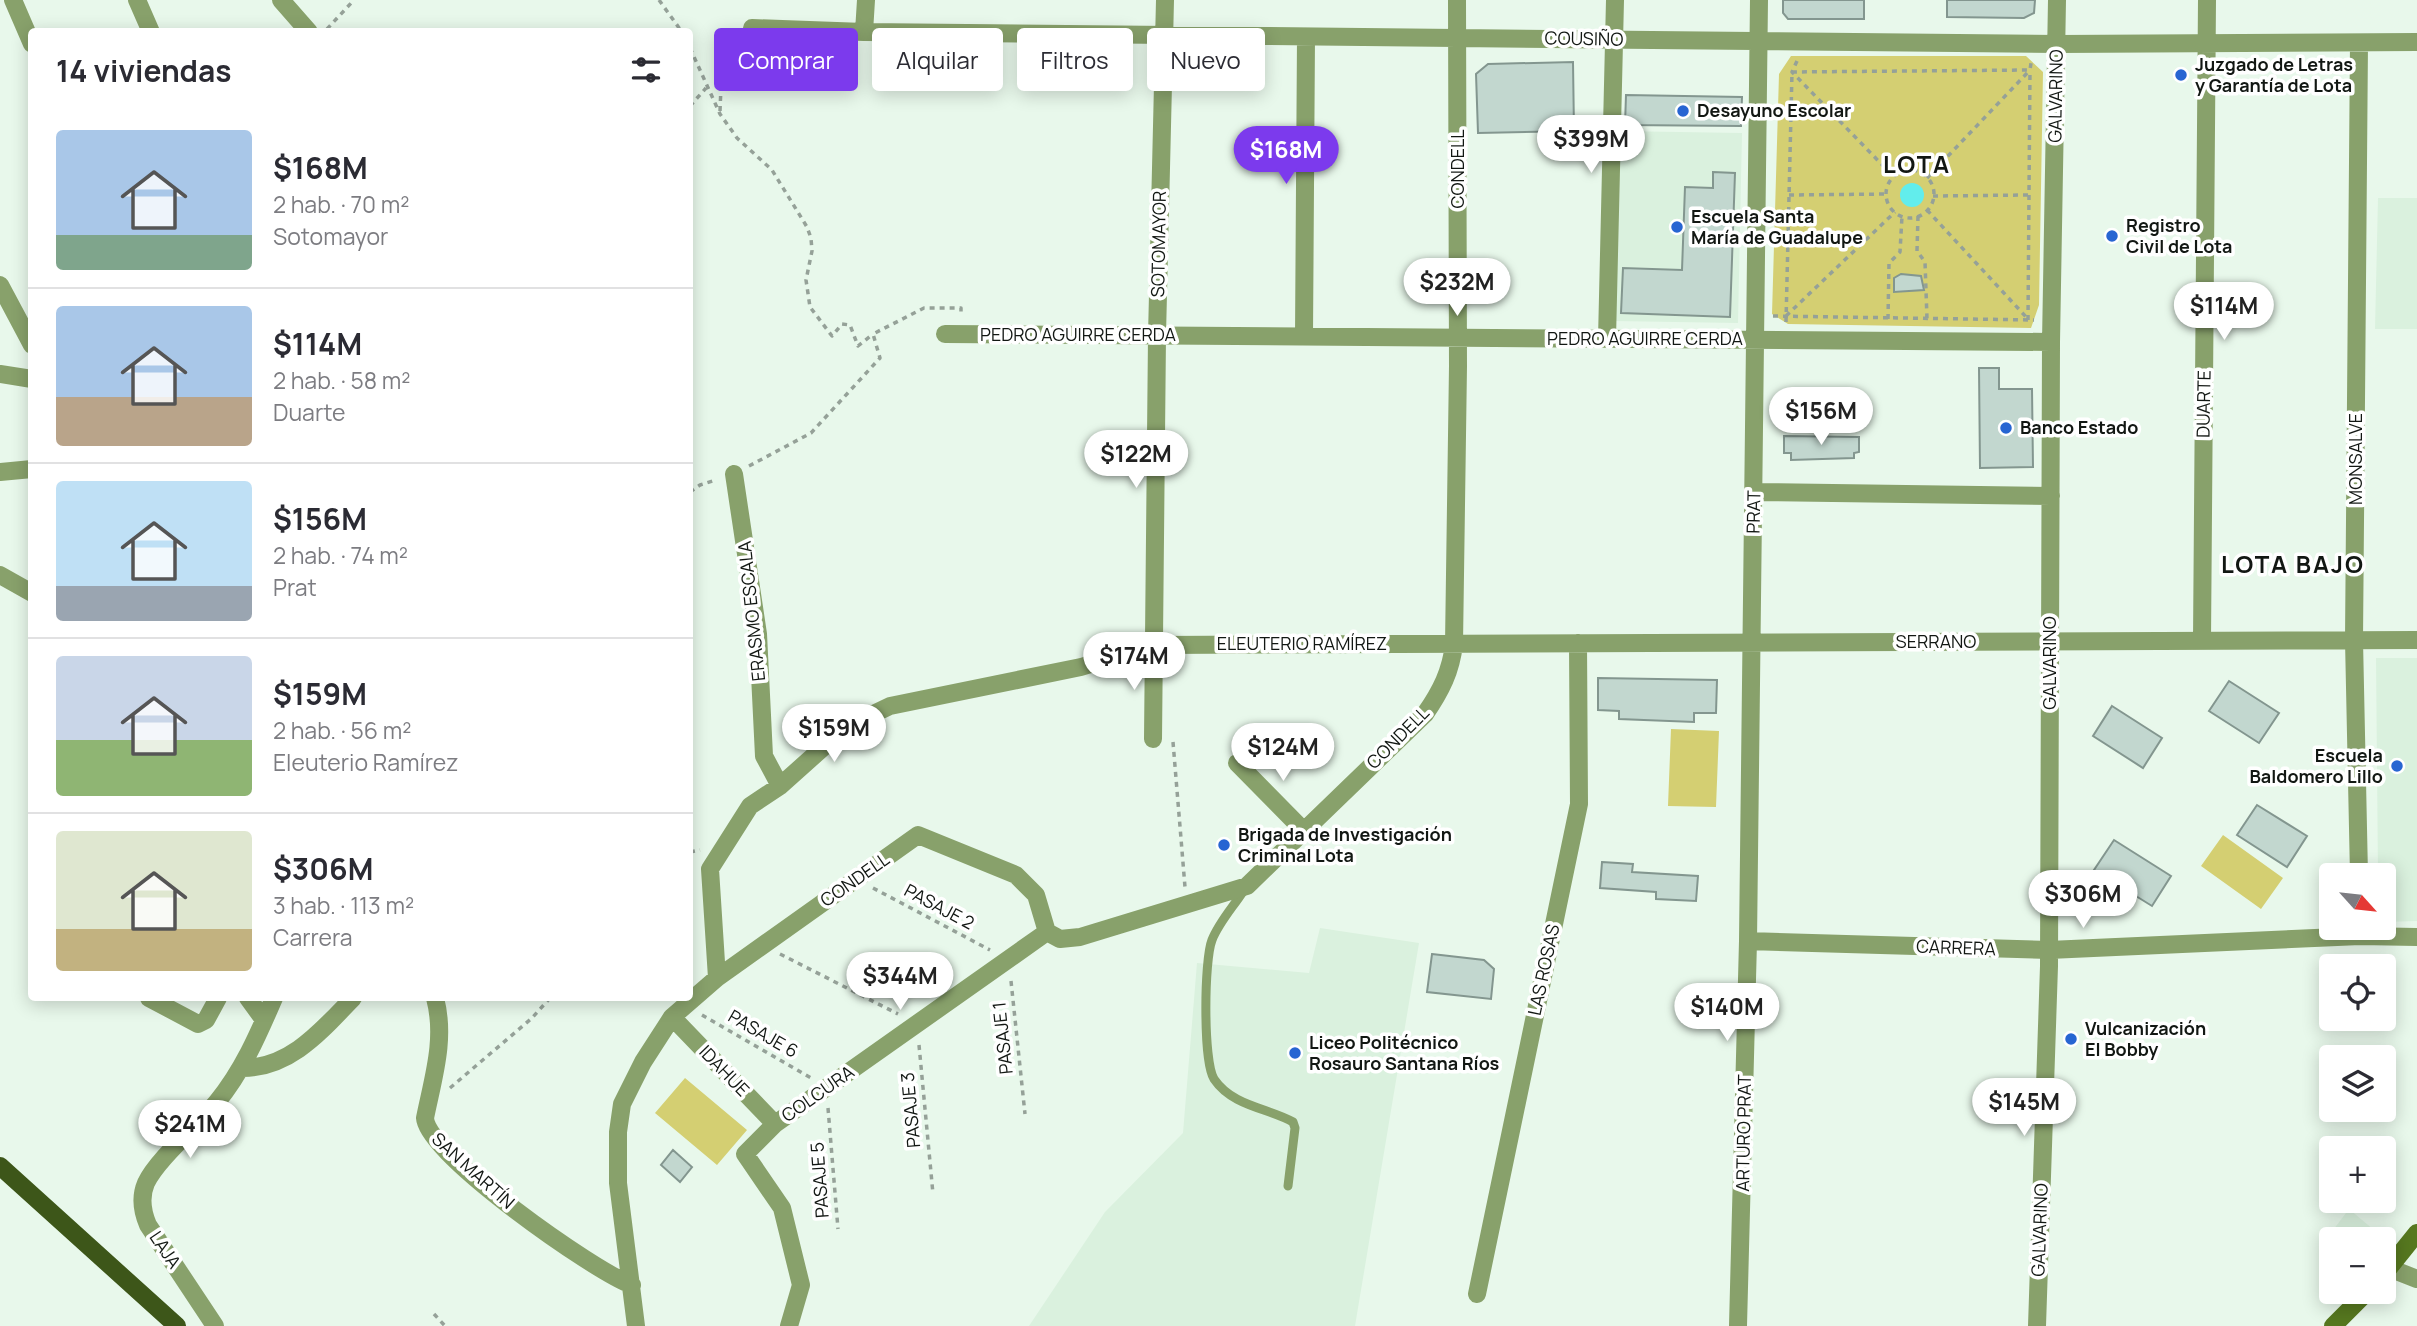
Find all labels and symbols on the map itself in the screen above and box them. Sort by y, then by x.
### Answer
street label: COUSIÑO [1544,25,1624,51]
street label: GALVARINO [2042,49,2068,143]
place label: Juzgado de Letras y Garantía de Lota [2195,52,2353,97]
marker: Juzgado de Letras y Garantía de Lota [2173,67,2189,83]
place label: Desayuno Escolar [1697,98,1851,122]
marker: Desayuno Escolar [1675,103,1691,119]
pin: $399M [1542,116,1640,175]
pin: $168M [1237,127,1335,186]
street label: CONDELL [1445,130,1469,208]
district label: LOTA [1883,147,1951,180]
street label: SOTOMAYOR [1145,190,1171,298]
place label: Escuela Santa María de Guadalupe [1691,204,1863,249]
place label: Registro Civil de Lota [2126,213,2232,258]
marker: Escuela Santa María de Guadalupe [1669,219,1685,235]
marker: Registro Civil de Lota [2104,228,2120,244]
pin: $232M [1408,258,1506,318]
pin: $114M [2175,282,2273,342]
street label: PEDRO AGUIRRE CERDA [980,322,1177,346]
street label: PEDRO AGUIRRE CERDA [1547,326,1744,350]
street label: DUARTE [2190,370,2216,438]
pin: $156M [1772,388,1870,447]
street label: MONSALVE [2343,413,2367,505]
place label: Banco Estado [2020,415,2138,439]
marker: Banco Estado [1998,420,2014,436]
pin: $122M [1087,430,1185,490]
street label: PRAT [1741,490,1765,534]
street label: ERASMO ESCALA [732,539,770,682]
district label: LOTA BAJO [2221,547,2365,580]
street label: GALVARINO [2037,616,2061,710]
street label: SERRANO [1896,629,1976,653]
street label: ELEUTERIO RAMÍREZ [1217,631,1387,655]
pin: $174M [1085,632,1183,692]
street label: CONDELL [1361,701,1434,774]
pin: $159M [785,704,883,764]
pin: $124M [1234,724,1332,783]
place label: Escuela Baldomero Lillo [2250,743,2383,788]
marker: Escuela Baldomero Lillo [2389,758,2405,774]
place label: Brigada de Investigación Criminal Lota [1238,822,1452,867]
marker: Brigada de Investigación Criminal Lota [1216,837,1232,853]
street label: CONDELL [815,847,894,912]
north arrow [2319,863,2396,940]
pin: $306M [2034,870,2132,930]
street label: PASAJE 2 [900,878,979,935]
street label: LAS ROSAS [1522,922,1564,1018]
street label: CARRERA [1916,934,1997,960]
pin: $344M [851,953,949,1012]
pin: $140M [1678,984,1776,1043]
street label: PASAJE 1 [986,1001,1018,1076]
street label: PASAJE 6 [724,1004,803,1063]
place label: Vulcanización El Bobby [2085,1016,2206,1061]
place label: Liceo Politécnico Rosauro Santana Ríos [1309,1030,1500,1075]
marker: Vulcanización El Bobby [2063,1031,2079,1047]
street label: IDAHUE [694,1039,755,1101]
marker: Liceo Politécnico Rosauro Santana Ríos [1287,1045,1303,1061]
street label: COLCURA [776,1059,859,1127]
street label: PASAJE 3 [895,1071,925,1149]
street label: ARTURO PRAT [1730,1074,1756,1192]
pin: $145M [1975,1078,2073,1138]
pin: $241M [141,1100,239,1160]
street label: SAN MARTÍN [427,1127,520,1214]
street label: PASAJE 5 [804,1141,834,1219]
street label: GALVARINO [2025,1183,2053,1277]
street label: LAJA [145,1226,187,1273]

